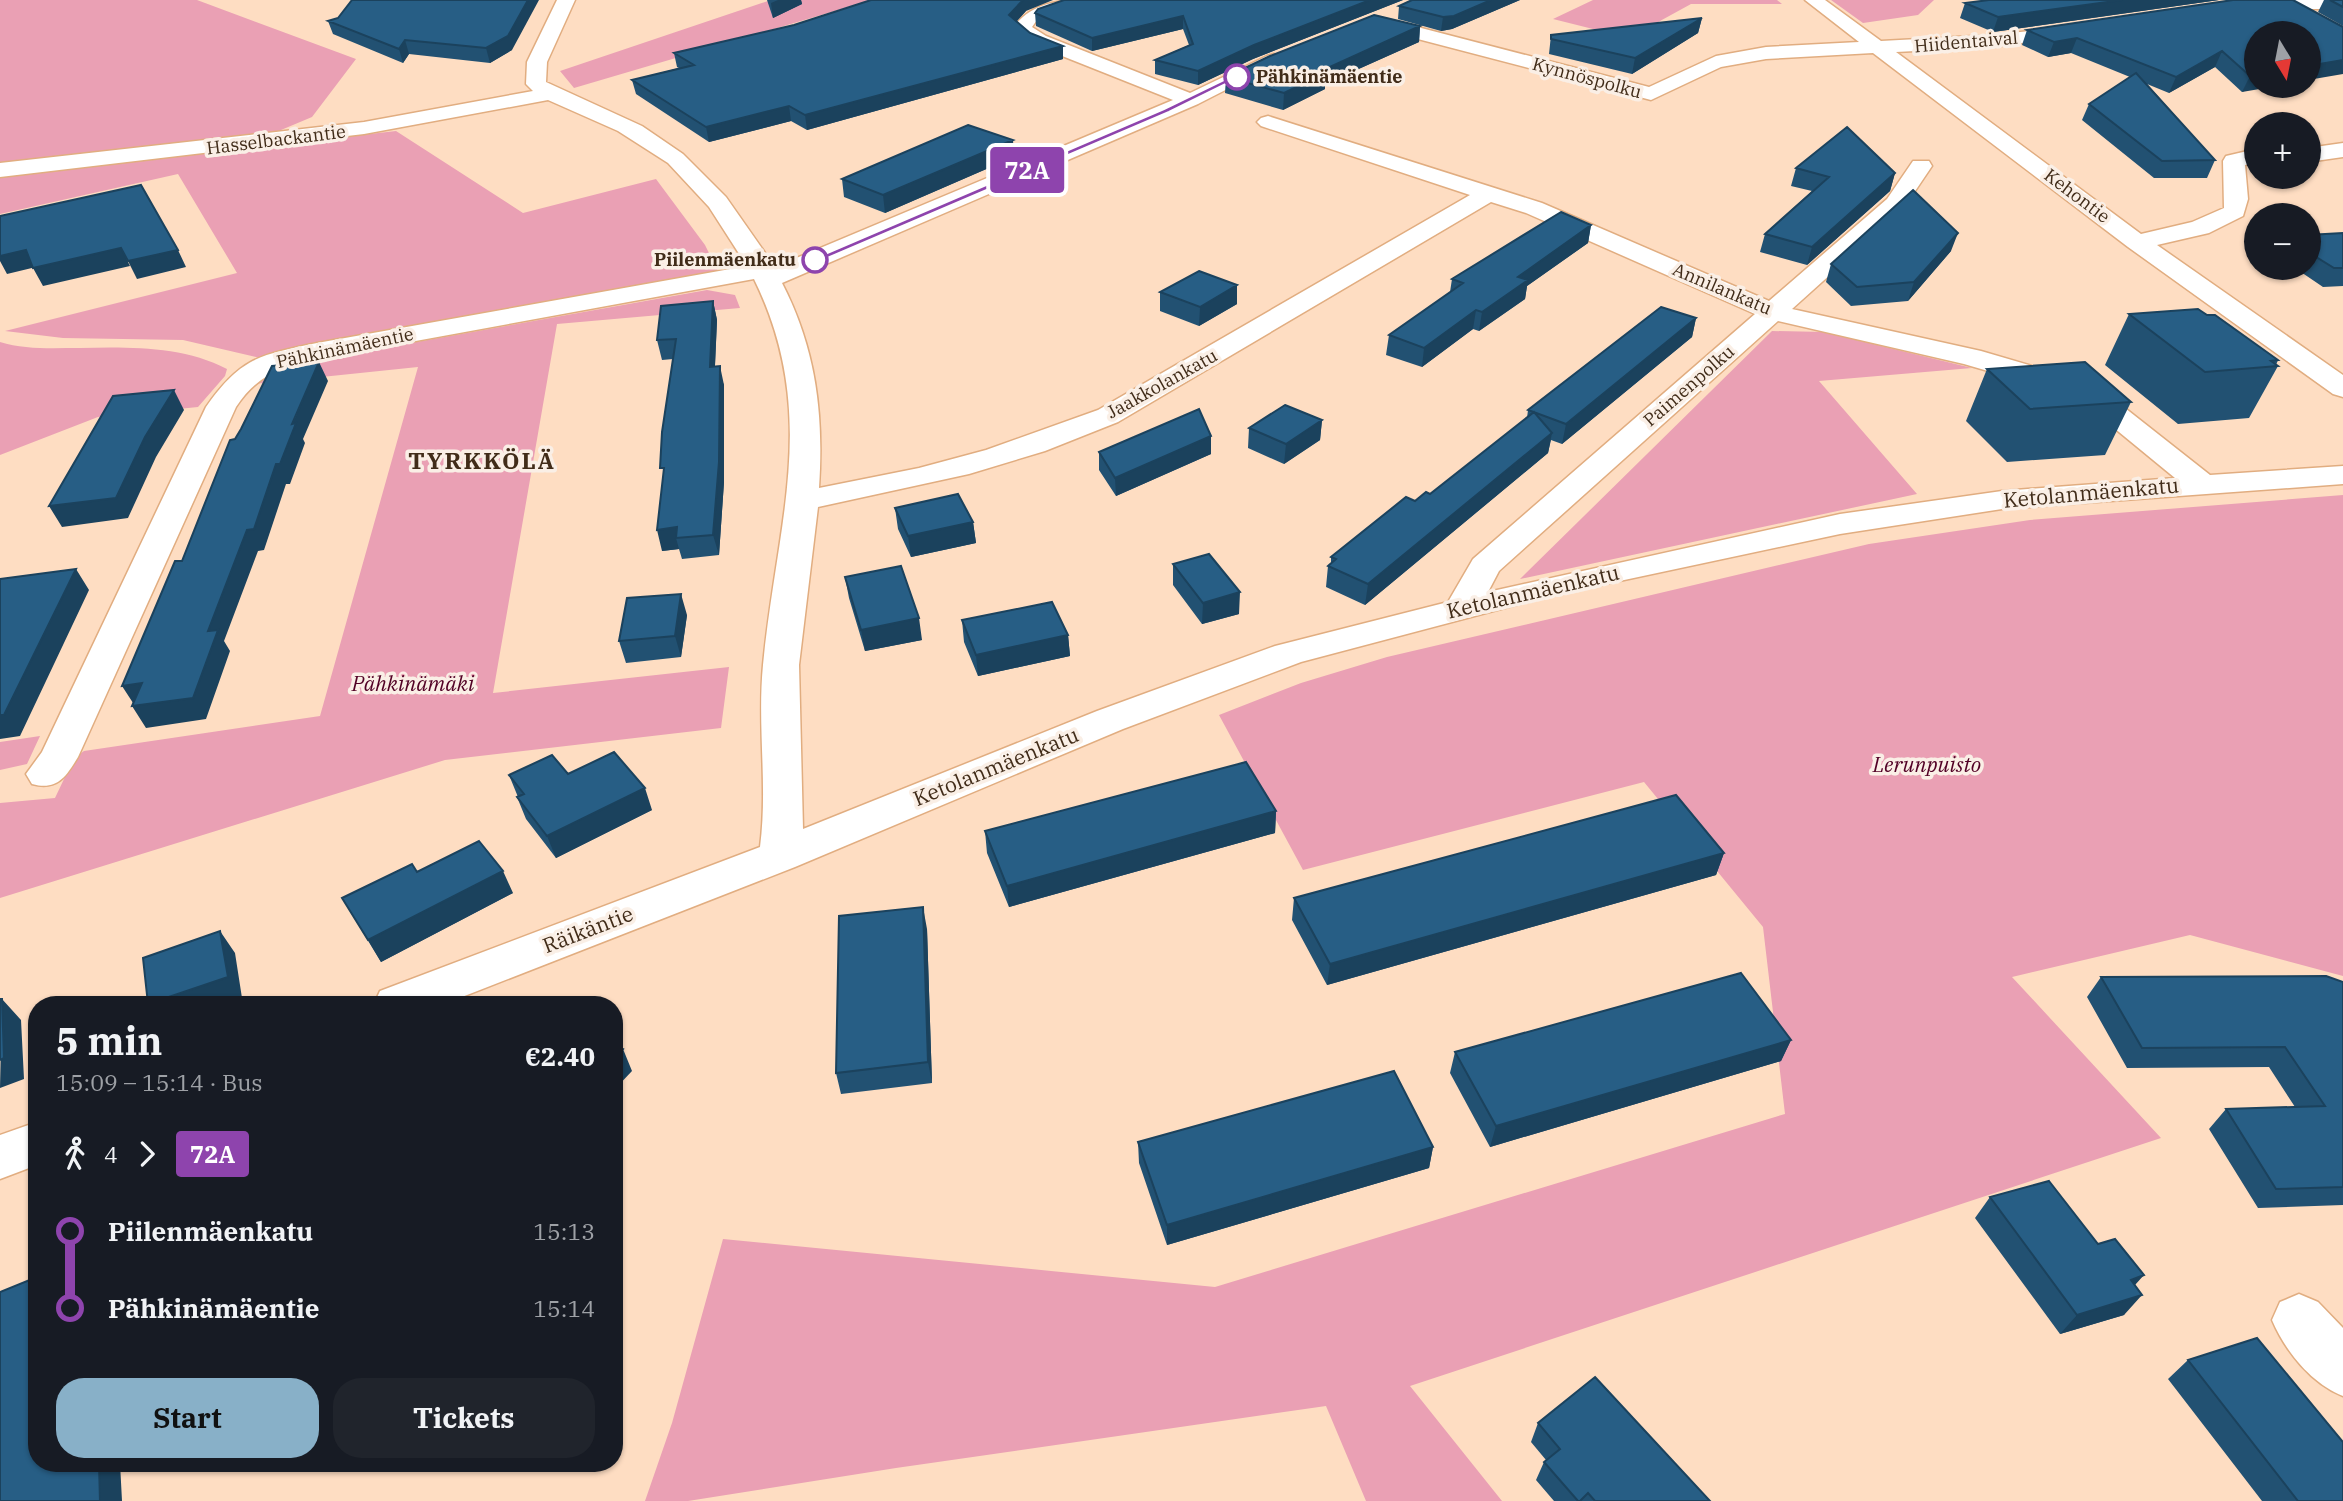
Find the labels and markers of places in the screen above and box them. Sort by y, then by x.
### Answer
marker: Pähkinämäentie [1224,64,1250,90]
place label: Pähkinämäentie [1256,65,1402,88]
marker: Piilenmäenkatu [802,247,828,273]
place label: Piilenmäenkatu [654,248,796,271]

